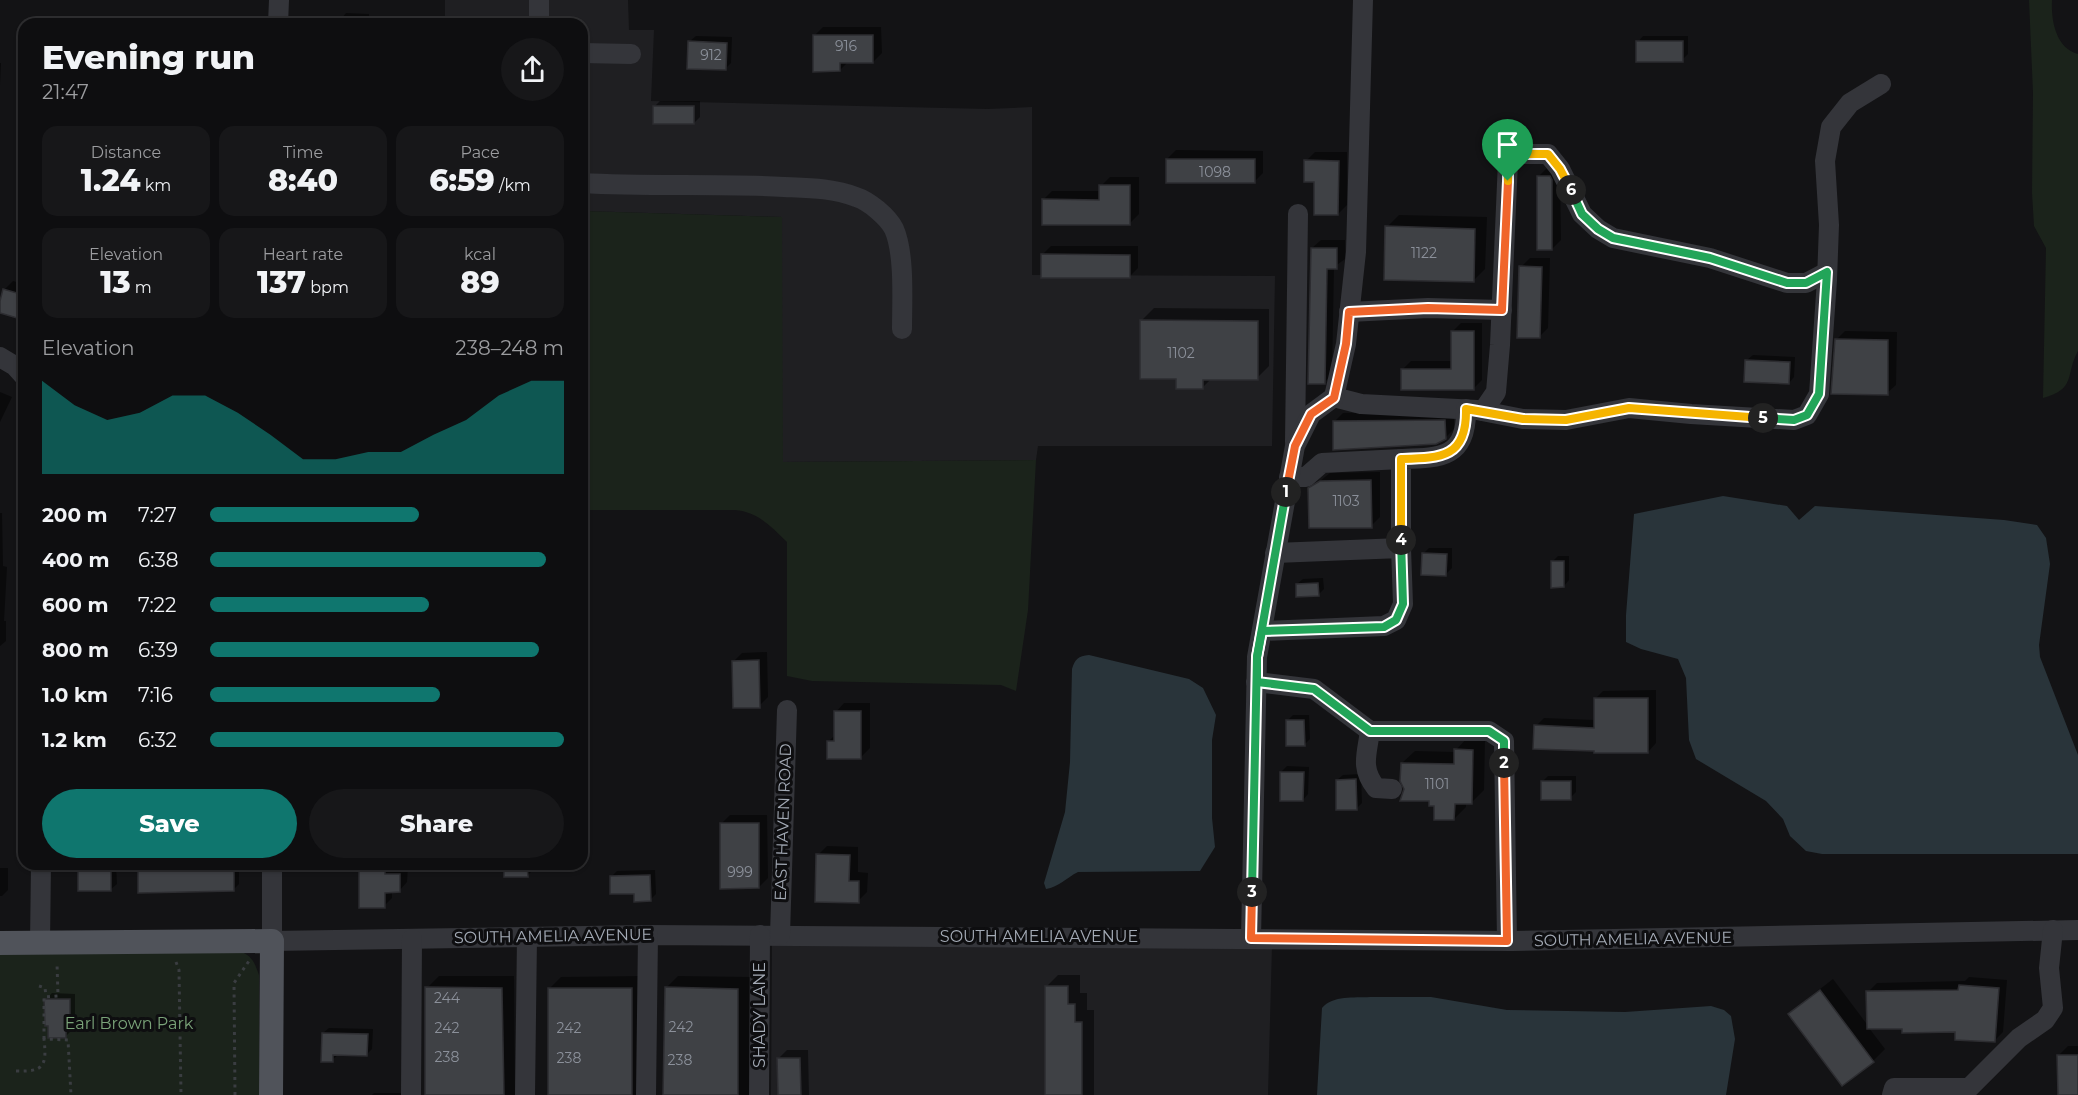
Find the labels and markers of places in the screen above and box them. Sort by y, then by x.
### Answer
pin [1482,119,1533,181]
pin: 6 [1556,175,1586,205]
pin: 5 [1748,403,1778,433]
pin: 1 [1271,477,1301,507]
pin: 4 [1386,525,1416,555]
pin: 2 [1489,748,1519,778]
pin: 3 [1237,877,1267,907]

